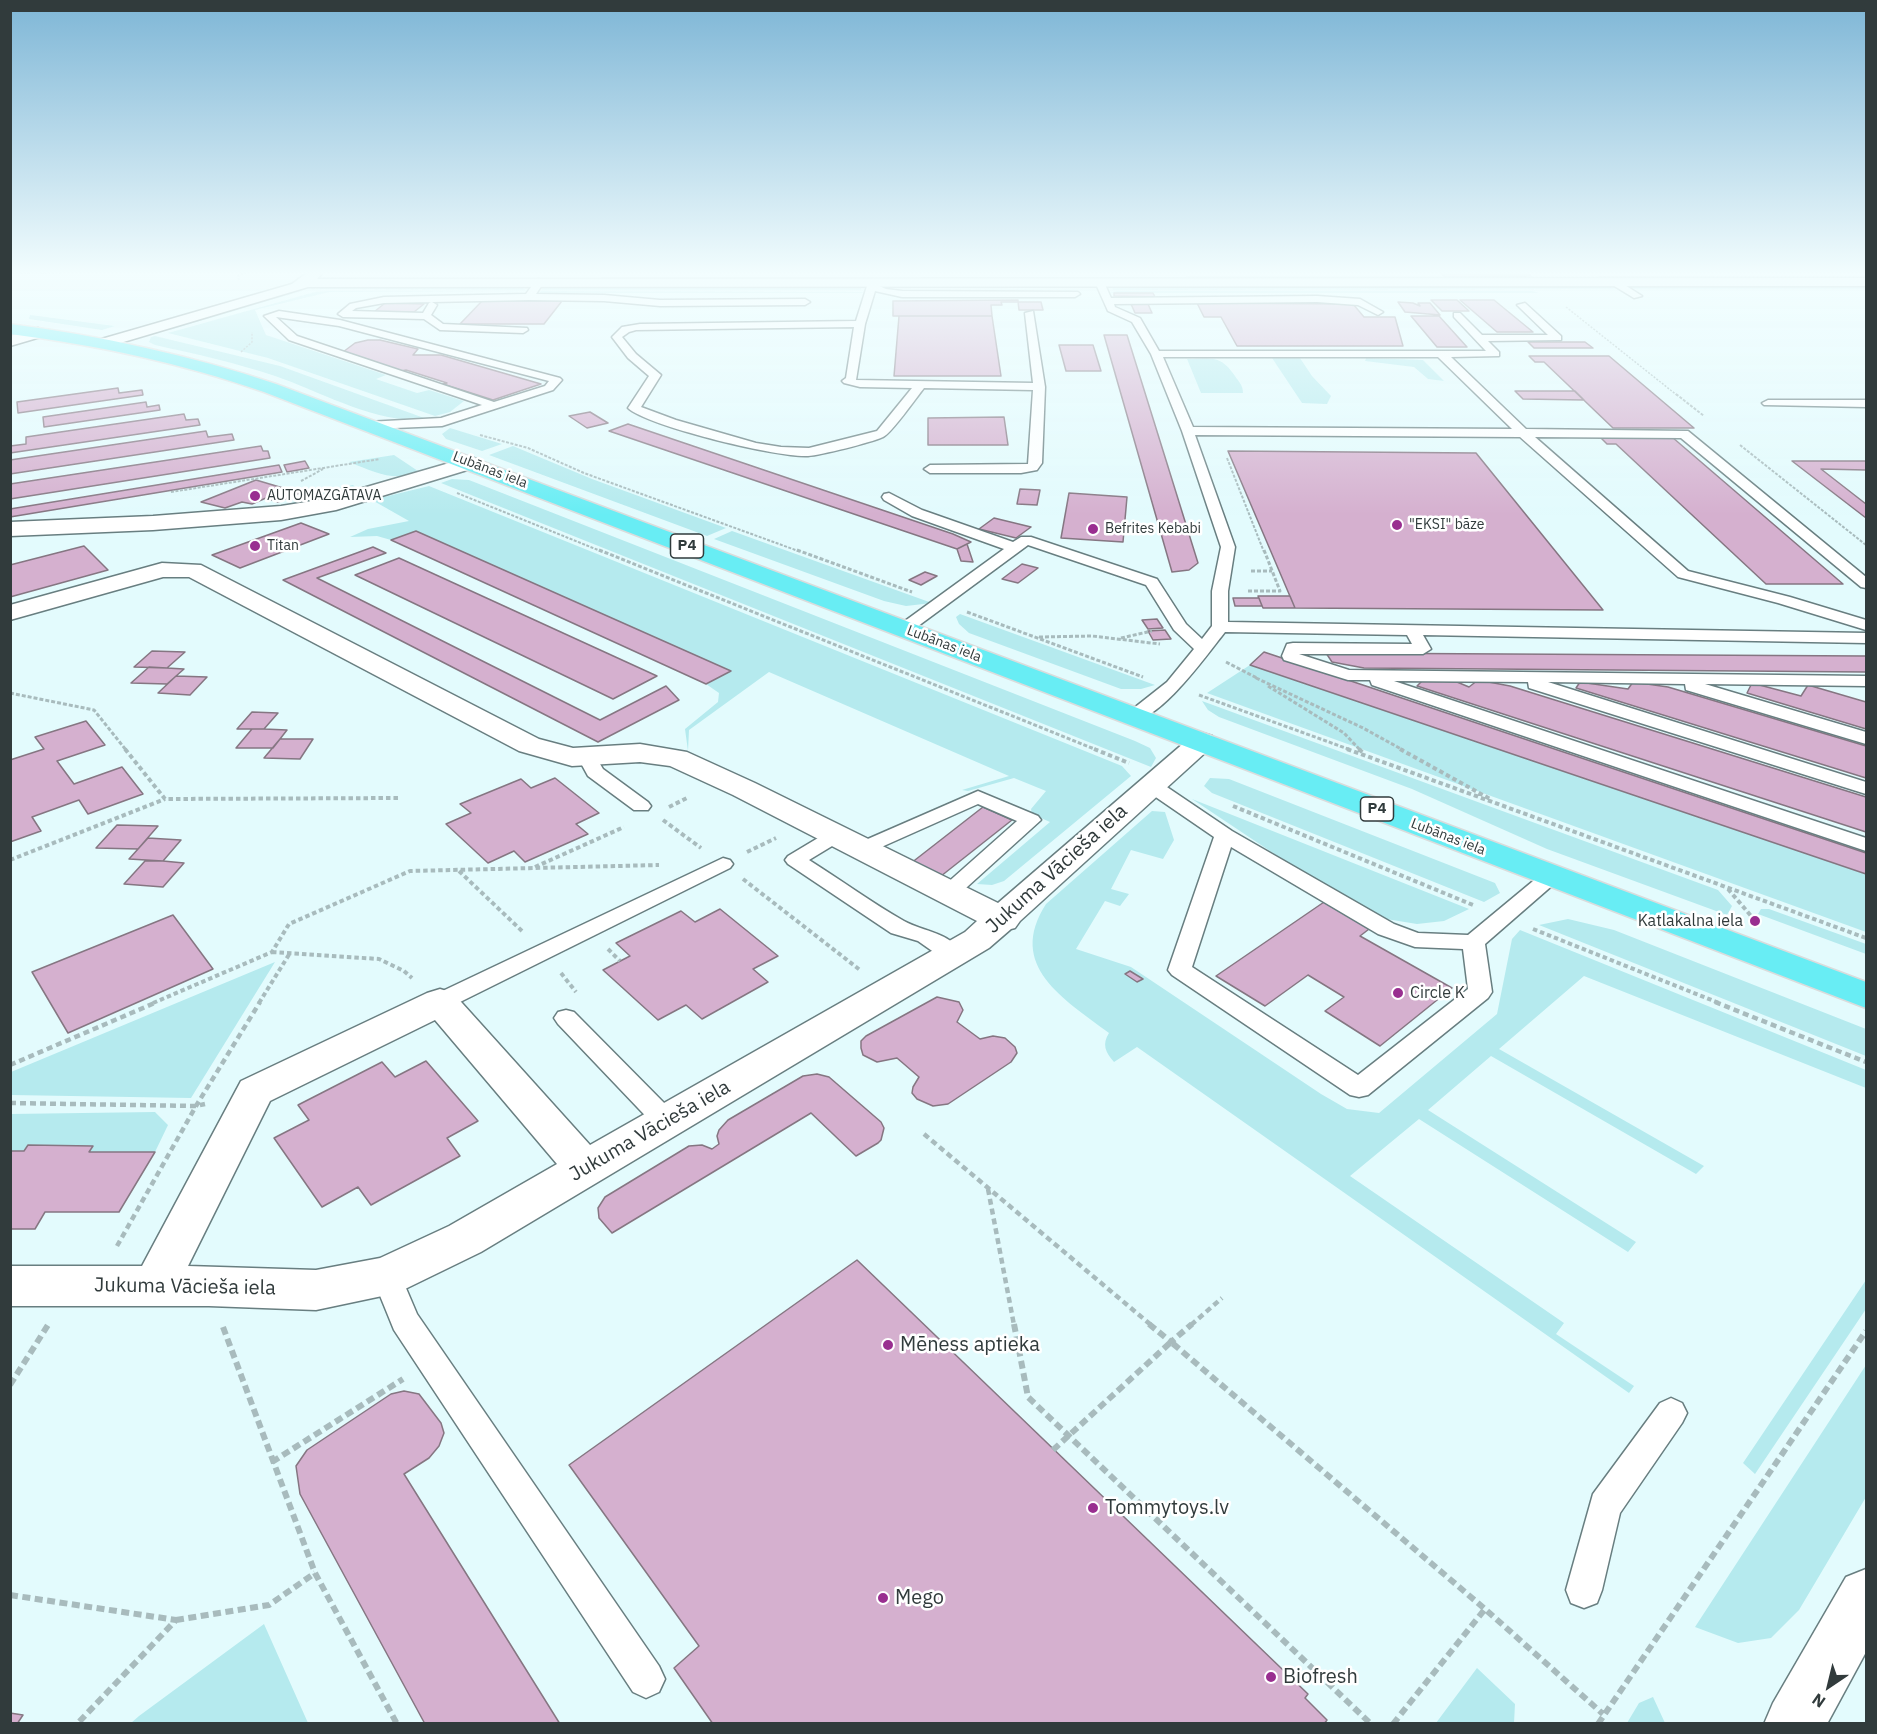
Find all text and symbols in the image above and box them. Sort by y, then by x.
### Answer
street label: Lubānas iela [450,448,530,492]
place label: AUTOMAZGĀTAVA [267,488,381,504]
marker: AUTOMAZGĀTAVA [248,489,262,503]
place label: "EKSI" bāze [1409,517,1484,533]
marker: "EKSI" bāze [1390,518,1404,532]
place label: Befrites Kebabi [1105,521,1201,537]
marker: Befrites Kebabi [1086,522,1100,536]
road number: P4 [670,534,704,558]
place label: Titan [267,538,299,554]
marker: Titan [248,539,262,553]
street label: Lubānas iela [904,622,984,666]
road number: P4 [1360,797,1394,821]
street label: Jukuma Vācieša iela [981,799,1133,939]
street label: Lubānas iela [1408,815,1488,859]
place label: Katlakalna iela [1638,911,1743,931]
marker: Katlakalna iela [1748,914,1762,928]
place label: Circle K [1410,983,1465,1003]
marker: Circle K [1391,986,1405,1000]
street label: Jukuma Vācieša iela [565,1075,735,1187]
street label: Jukuma Vācieša iela [94,1273,276,1301]
place label: Mēness aptieka [900,1333,1040,1357]
marker: Mēness aptieka [881,1338,895,1352]
place label: Tommytoys.lv [1105,1496,1229,1520]
marker: Tommytoys.lv [1086,1501,1100,1515]
place label: Mego [895,1586,944,1610]
marker: Mego [876,1591,890,1605]
north arrow [1799,1656,1859,1716]
place label: Biofresh [1283,1665,1358,1689]
marker: Biofresh [1264,1670,1278,1684]
text: N [1808,1689,1829,1712]

